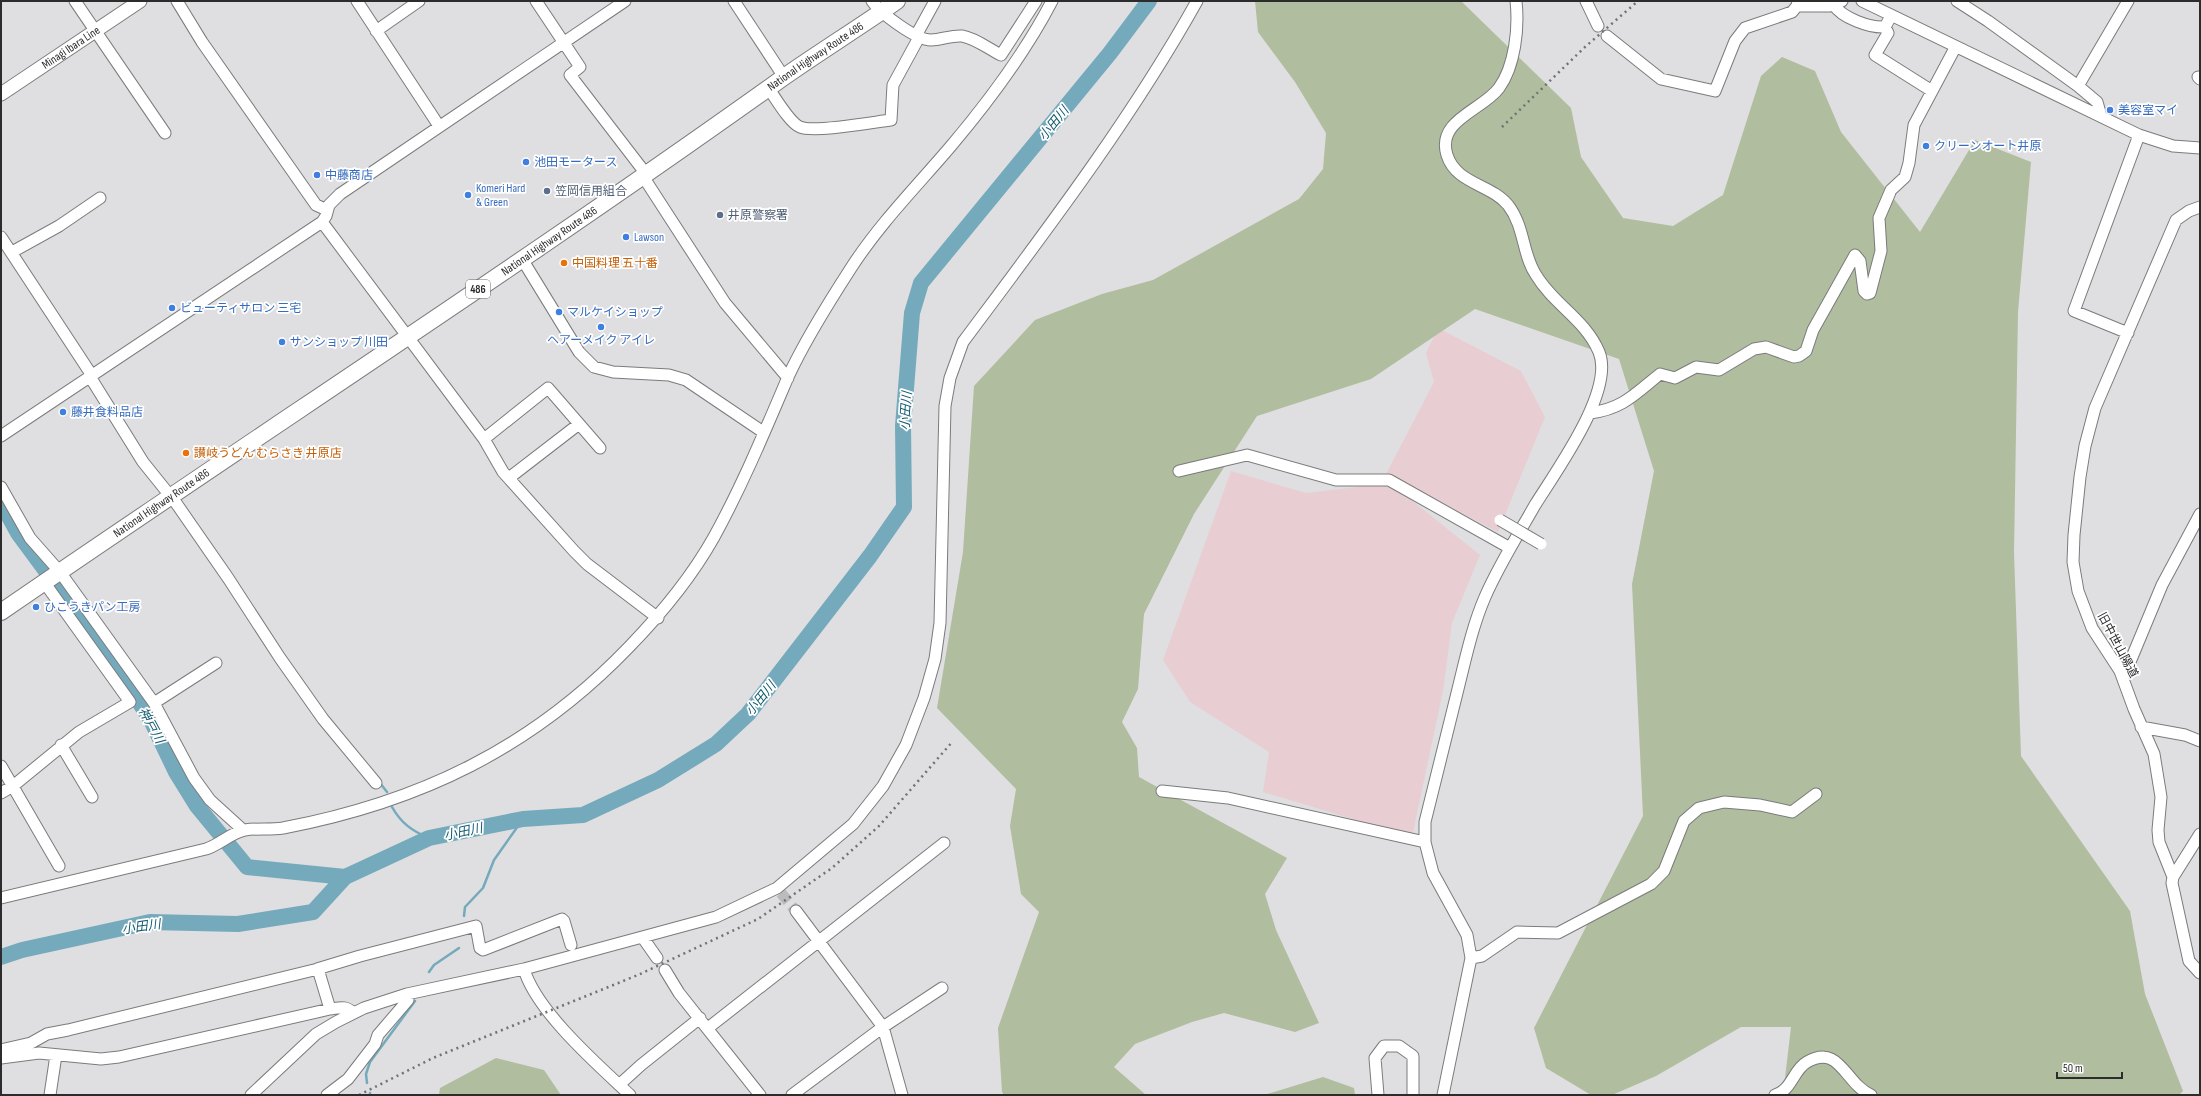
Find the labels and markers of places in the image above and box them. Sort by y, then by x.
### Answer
place label: 美容室マイ [2118,103,2178,118]
marker: 美容室マイ [2105,105,2115,115]
place label: クリーンオート井原 [1934,139,2041,154]
marker: クリーンオート井原 [1921,141,1931,151]
place label: 池田モータース [534,155,617,170]
marker: 池田モータース [521,157,531,167]
place label: 中藤商店 [325,168,373,183]
marker: 中藤商店 [312,170,322,180]
place label: Komeri Hard & Green [476,181,525,210]
place label: 笠岡信用組合 [555,184,627,199]
marker: 笠岡信用組合 [542,186,552,196]
marker: Komeri Hard & Green [463,190,473,200]
place label: 井原警察署 [728,208,788,223]
marker: 井原警察署 [715,210,725,220]
place label: Lawson [634,230,664,245]
marker: Lawson [621,232,631,242]
place label: 中国料理 五十番 [572,256,658,271]
marker: 中国料理 五十番 [559,258,569,268]
place label: ビューティサロン 三宅 [180,301,301,316]
marker: ビューティサロン 三宅 [167,303,177,313]
place label: マルケイショップ [567,305,663,320]
marker: マルケイショップ [554,307,564,317]
marker: ヘアーメイク アイレ [596,322,606,332]
place label: ヘアーメイク アイレ [547,333,655,348]
place label: サンショップ 川田 [290,335,388,350]
marker: サンショップ 川田 [277,337,287,347]
place label: 藤井食料品店 [71,405,143,420]
marker: 藤井食料品店 [58,407,68,417]
place label: 讃岐うどん むらさき 井原店 [194,446,342,461]
marker: 讃岐うどん むらさき 井原店 [181,448,191,458]
place label: ひこうきパン工房 [44,600,141,615]
marker: ひこうきパン工房 [31,602,41,612]

